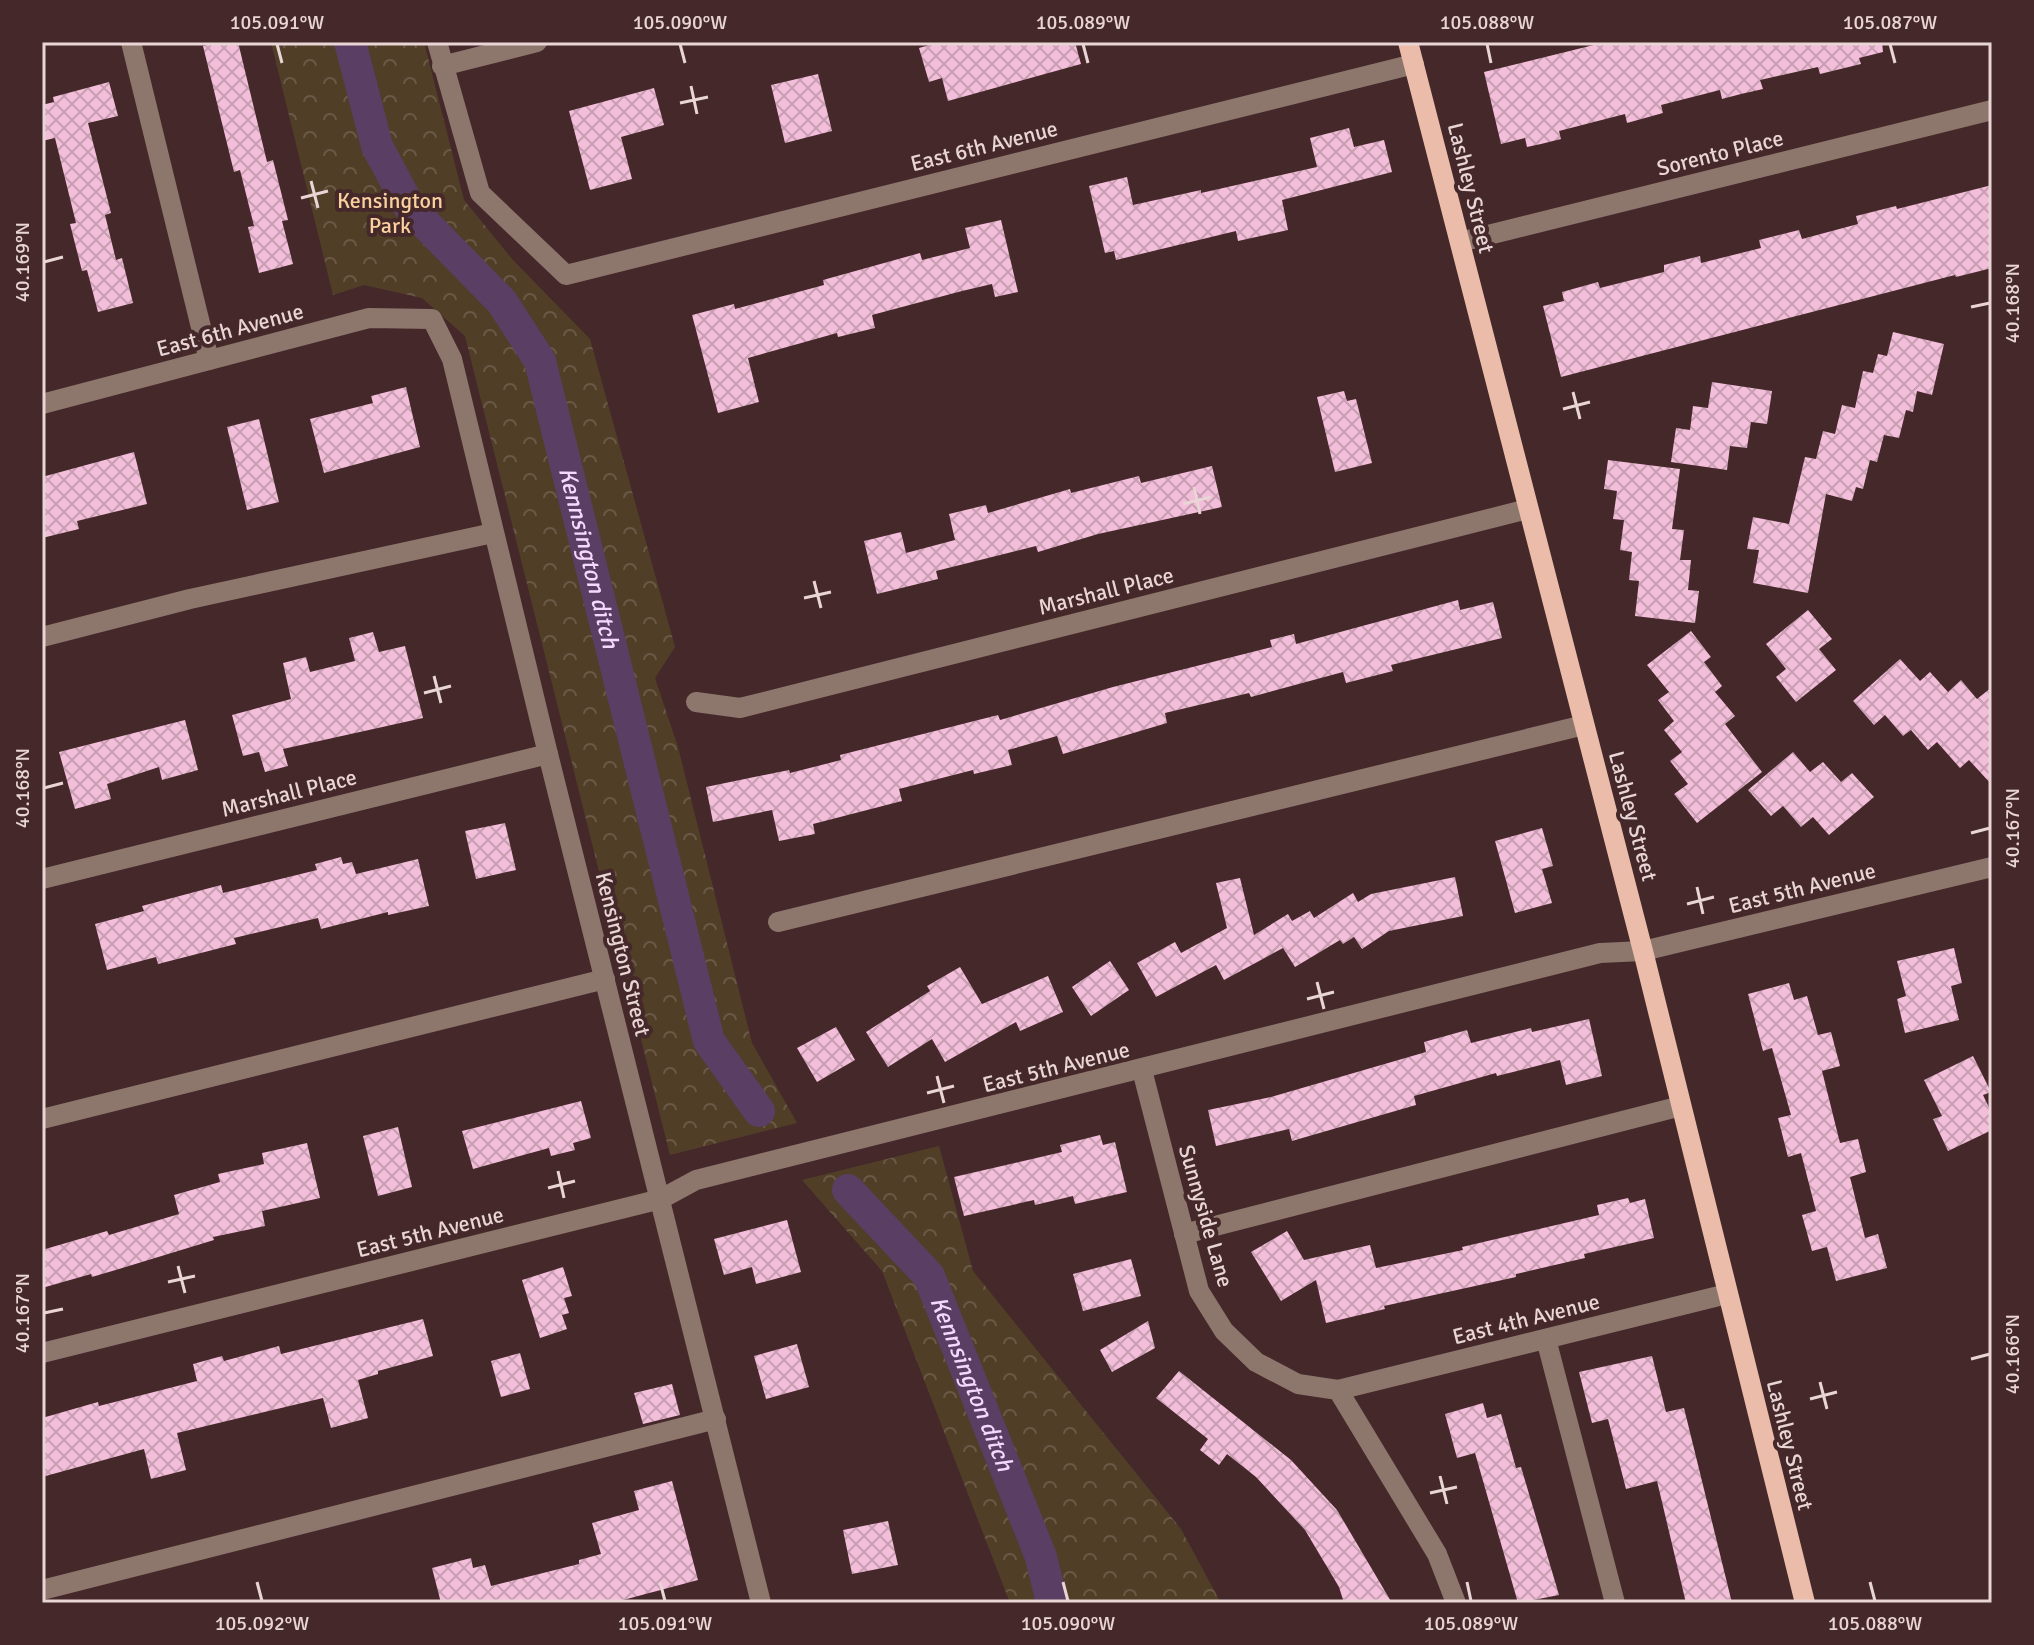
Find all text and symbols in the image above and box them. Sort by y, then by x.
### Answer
text: 105.091°W [230,10,324,35]
text: 105.090°W [633,10,727,35]
text: 105.089°W [1036,10,1130,35]
text: 105.088°W [1440,10,1534,35]
text: 105.087°W [1843,10,1937,35]
street label: East 6th Avenue [908,115,1060,177]
street label: Lashley Street [1442,120,1500,256]
street label: Sorento Place [1654,124,1786,182]
park label: Kensington Park [337,187,443,239]
text: 40.169°N [10,222,35,302]
text: 40.168°N [2000,263,2025,343]
street label: East 6th Avenue [154,297,306,363]
water label: Kennsington ditch [552,464,626,652]
street label: Marshall Place [1035,561,1177,621]
text: 40.168°N [10,748,35,828]
street label: Lashley Street [1603,748,1663,884]
street label: Marshall Place [218,763,360,823]
text: 40.167°N [2000,788,2025,868]
street label: East 5th Avenue [1726,857,1878,919]
street label: Kensington Street [590,869,657,1039]
street label: East 5th Avenue [980,1036,1132,1098]
street label: Sunnyside Lane [1173,1142,1239,1290]
street label: East 5th Avenue [354,1201,506,1263]
text: 40.167°N [10,1273,35,1353]
street label: East 4th Avenue [1450,1288,1602,1350]
water label: Kennsington ditch [924,1292,1021,1476]
text: 40.166°N [2000,1314,2025,1394]
street label: Lashley Street [1761,1377,1819,1513]
text: 105.092°W [215,1611,309,1636]
text: 105.091°W [618,1611,712,1636]
text: 105.090°W [1021,1611,1115,1636]
text: 105.089°W [1424,1611,1518,1636]
text: 105.088°W [1828,1611,1922,1636]

